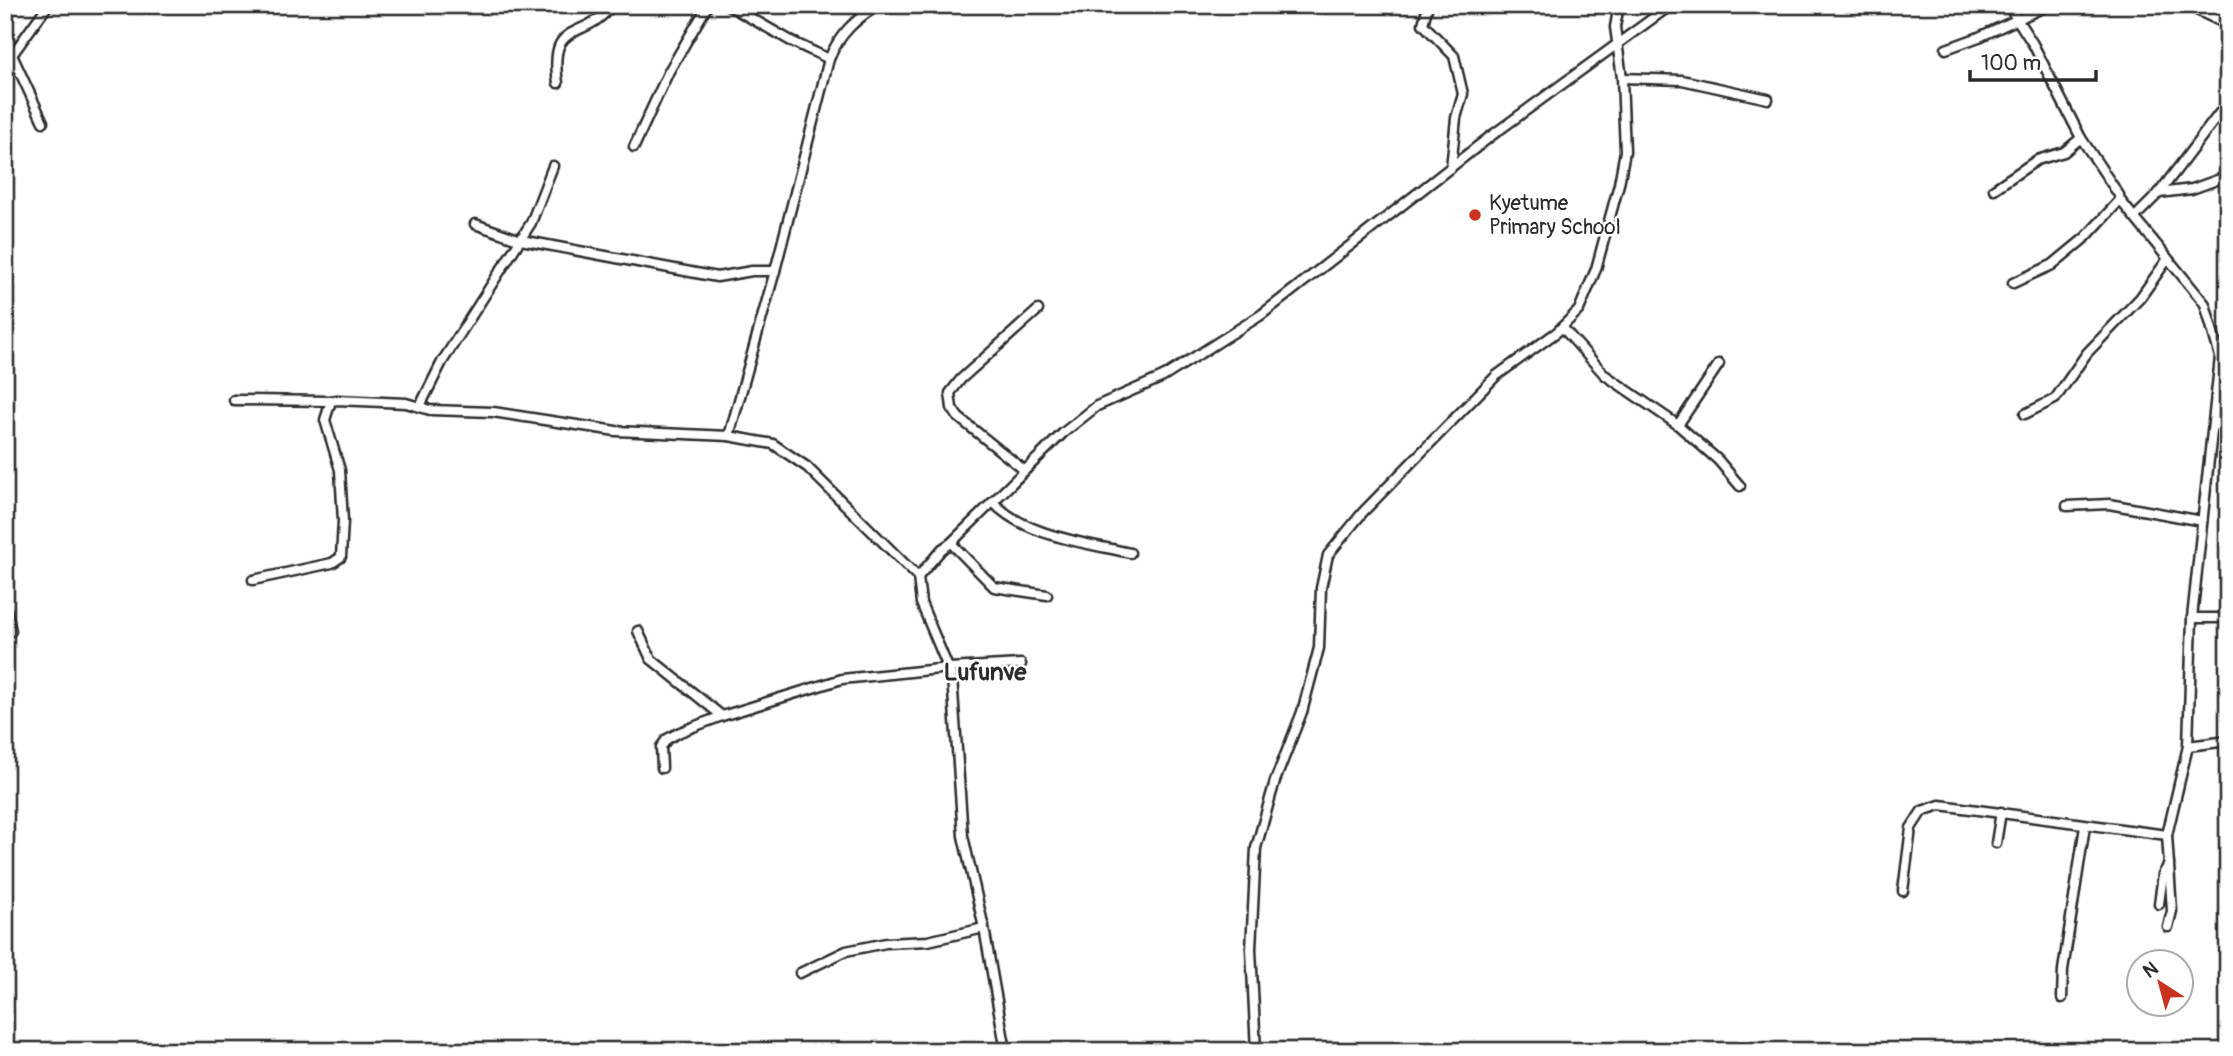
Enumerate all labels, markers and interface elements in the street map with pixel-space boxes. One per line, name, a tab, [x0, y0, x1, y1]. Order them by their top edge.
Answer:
scale bar	[1970, 38, 2096, 82]
text: 100 m	[1981, 50, 2041, 77]
place label: Kyetume Primary School	[1489, 190, 1621, 241]
marker: Kyetume Primary School	[1467, 207, 1483, 223]
district label: Lufunve	[944, 658, 1028, 687]
north arrow	[2124, 948, 2194, 1018]
text: N	[2138, 956, 2163, 984]

